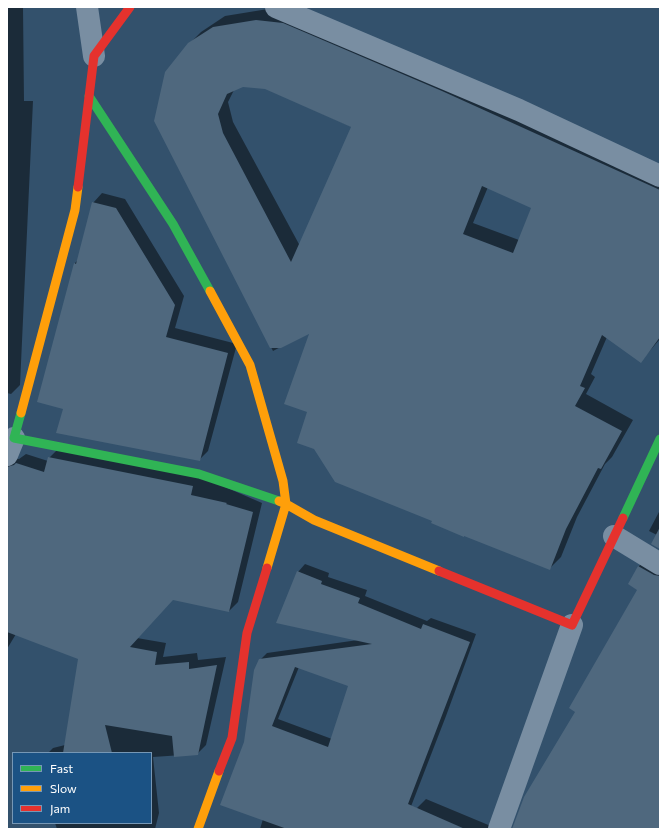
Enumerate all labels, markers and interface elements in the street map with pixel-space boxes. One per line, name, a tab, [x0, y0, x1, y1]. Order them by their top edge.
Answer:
legend	[12, 752, 152, 824]
text: Fast	[50, 761, 73, 775]
text: Slow	[50, 781, 77, 795]
text: Jam	[50, 801, 70, 815]

